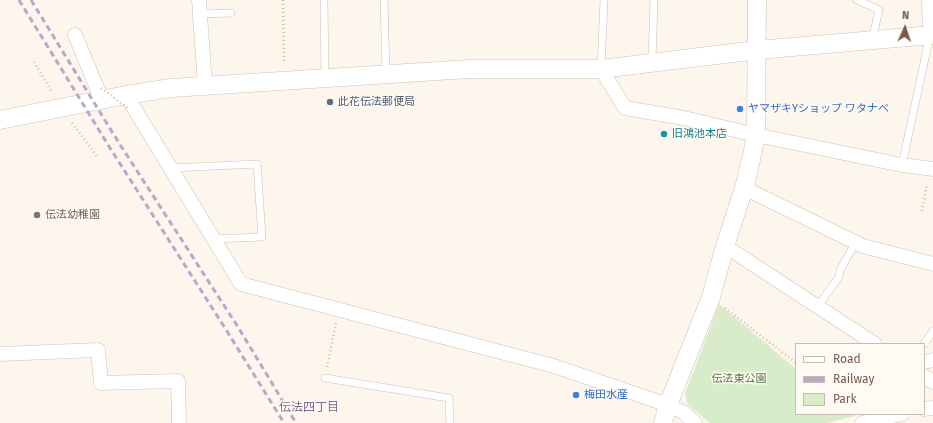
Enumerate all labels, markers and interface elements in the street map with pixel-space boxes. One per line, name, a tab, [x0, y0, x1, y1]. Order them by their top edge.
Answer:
north arrow	[885, 8, 925, 48]
text: N	[902, 9, 910, 22]
place label: 此花伝法郵便局	[338, 95, 415, 109]
marker: 此花伝法郵便局	[325, 97, 335, 107]
place label: ヤマザキYショップ ワタナベ	[748, 102, 889, 116]
marker: ヤマザキYショップ ワタナベ	[735, 104, 745, 114]
place label: 旧鴻池本店	[672, 127, 727, 141]
marker: 旧鴻池本店	[659, 129, 669, 139]
place label: 伝法幼稚園	[45, 208, 100, 222]
marker: 伝法幼稚園	[32, 210, 42, 220]
legend	[795, 343, 925, 415]
text: Road	[833, 352, 861, 366]
park label: 伝法東公園	[712, 372, 766, 386]
text: Railway	[833, 372, 874, 386]
place label: 梅田水産	[584, 388, 628, 402]
marker: 梅田水産	[571, 390, 581, 400]
text: Park	[833, 392, 857, 406]
district label: 伝法四丁目	[279, 401, 339, 415]

